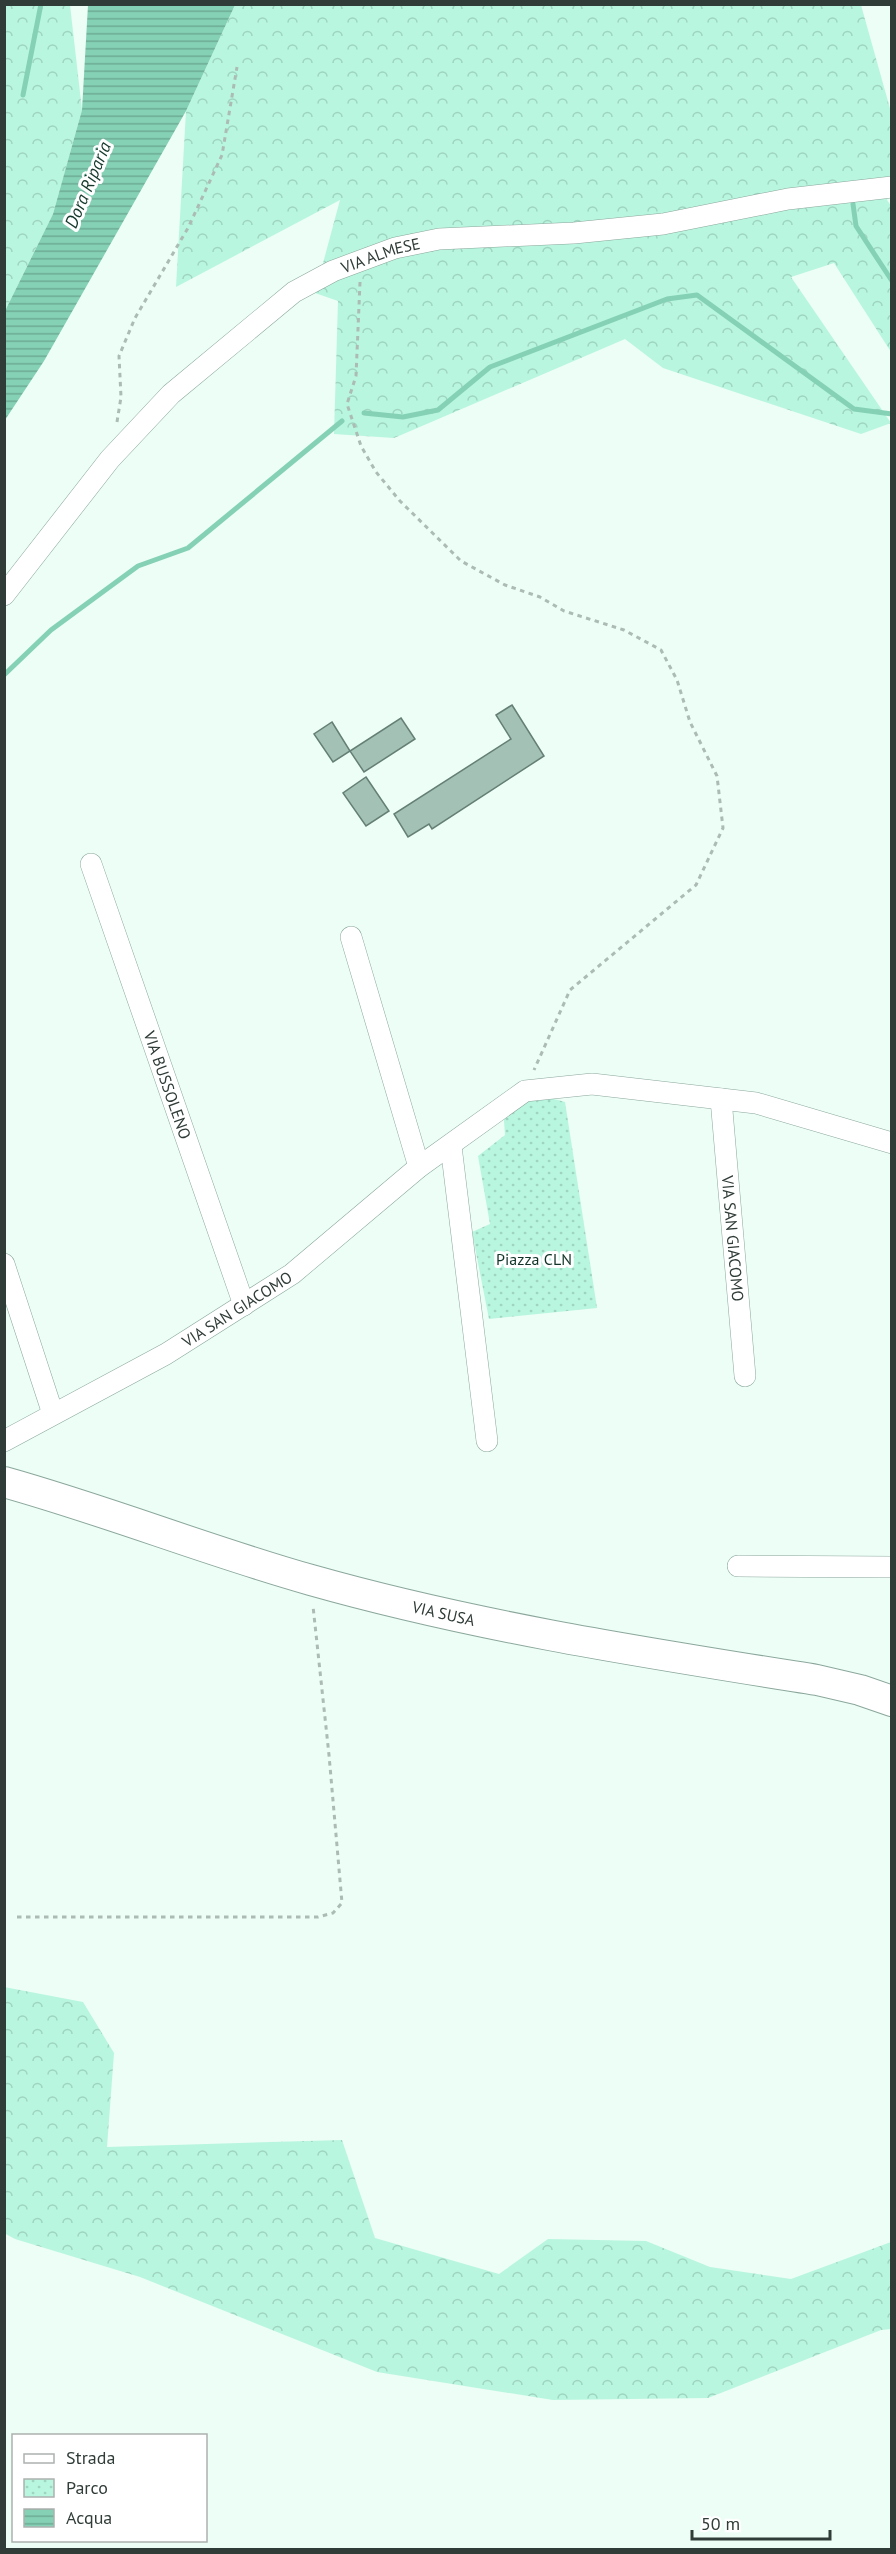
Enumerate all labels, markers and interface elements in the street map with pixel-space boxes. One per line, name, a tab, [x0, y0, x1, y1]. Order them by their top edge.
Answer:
water label: Dora Riparia	[59, 138, 116, 231]
street label: VIA ALMESE	[337, 233, 422, 278]
street label: VIA BUSSOLENO	[139, 1027, 196, 1142]
street label: VIA SAN GIACOMO	[718, 1174, 749, 1302]
park label: Piazza CLN	[496, 1249, 572, 1269]
street label: VIA SAN GIACOMO	[177, 1267, 296, 1352]
street label: VIA SUSA	[409, 1596, 477, 1630]
legend	[12, 2434, 207, 2542]
text: Strada	[66, 2446, 115, 2469]
text: Parco	[66, 2476, 108, 2499]
scale bar	[692, 2503, 830, 2541]
text: Acqua	[66, 2506, 112, 2529]
text: 50 m	[701, 2512, 740, 2535]

